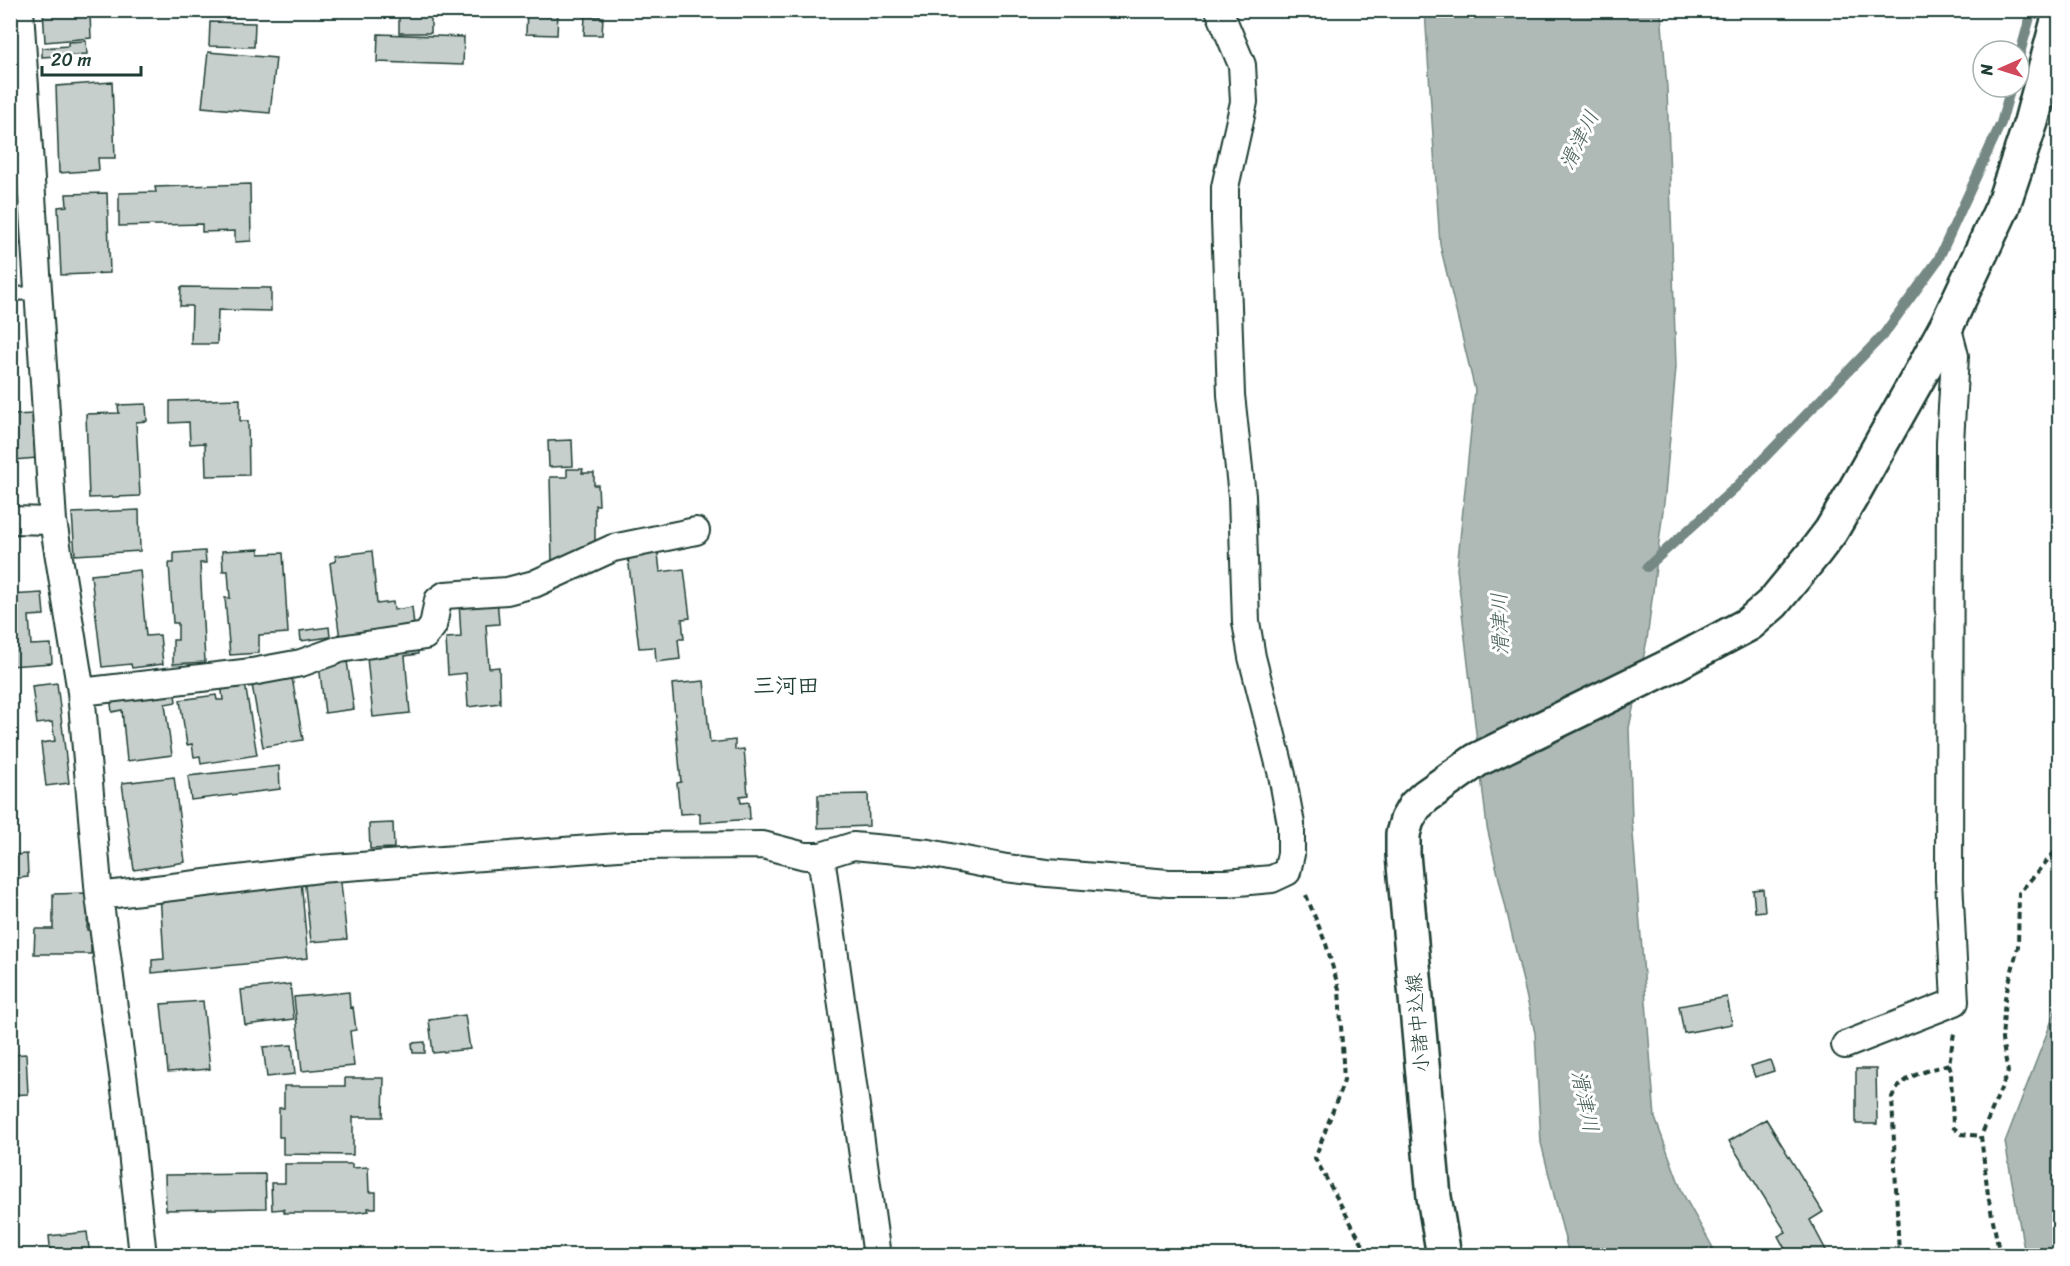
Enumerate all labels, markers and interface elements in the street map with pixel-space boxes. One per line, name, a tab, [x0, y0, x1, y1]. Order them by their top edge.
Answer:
scale bar	[42, 39, 141, 77]
north arrow	[1971, 39, 2031, 99]
text: 20 m	[51, 44, 91, 76]
text: N	[1972, 63, 2001, 77]
water label: 滑津川	[1548, 103, 1610, 177]
water label: 滑津川	[1480, 592, 1520, 656]
district label: 三河田	[753, 666, 819, 705]
street label: 小諸中込線	[1396, 972, 1440, 1074]
water label: 滑津川	[1560, 1066, 1610, 1136]

